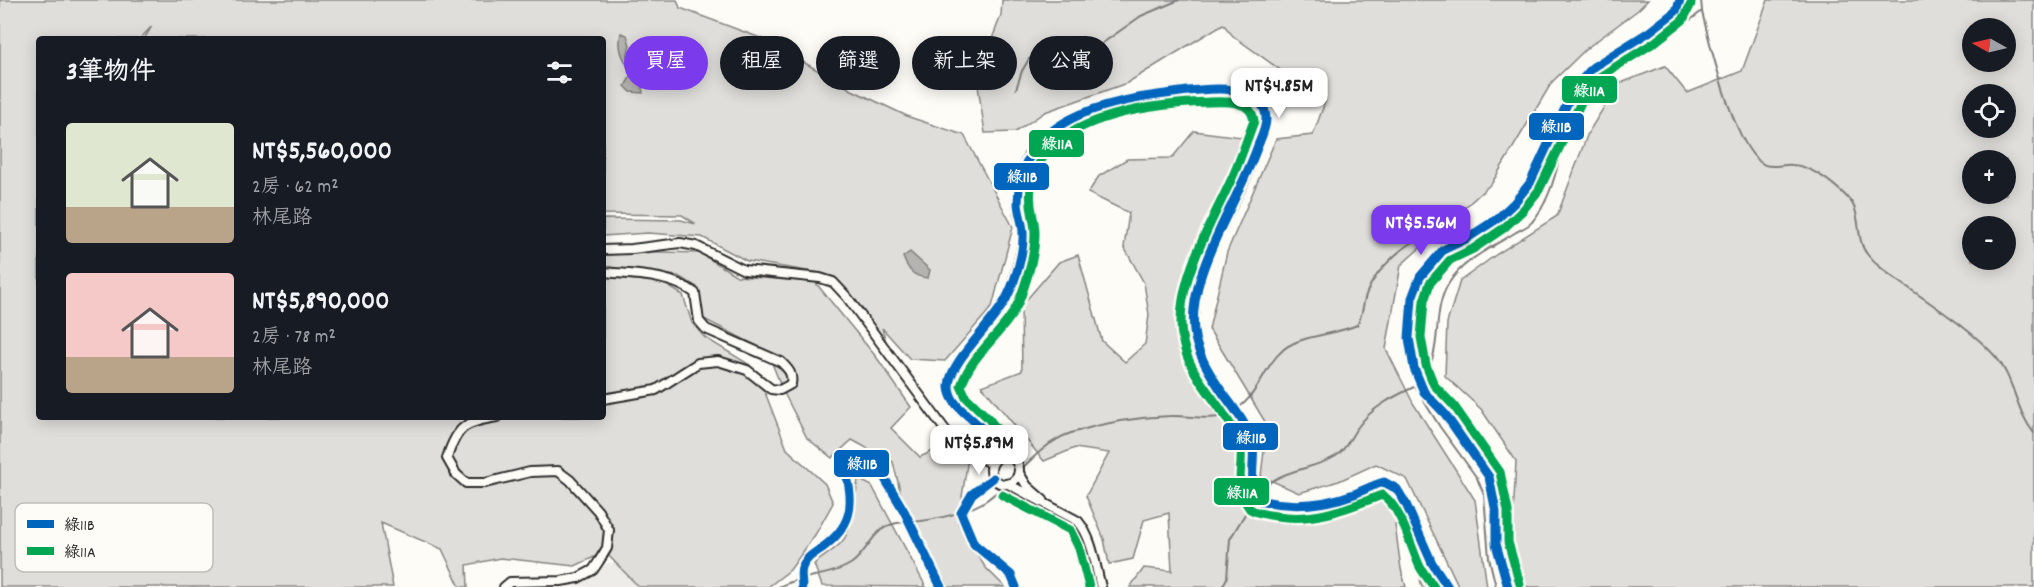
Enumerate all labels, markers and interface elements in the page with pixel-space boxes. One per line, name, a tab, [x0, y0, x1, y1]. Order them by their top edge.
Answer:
north arrow	[1962, 18, 2016, 72]
map controls	[1962, 18, 2016, 270]
chip: 買屋	[624, 36, 708, 90]
chip: 租屋	[720, 36, 804, 90]
chip: 篩選	[816, 36, 900, 90]
chip: 新上架	[912, 36, 1017, 90]
chip: 公寓	[1029, 36, 1113, 90]
text: 3筆物件	[66, 55, 156, 92]
icon: filters	[543, 56, 576, 89]
pin: NT$4.85M	[1217, 68, 1341, 119]
text: NT$4.85M	[1245, 73, 1313, 101]
line badge: 綠11A	[1561, 75, 1618, 104]
text: 綠11A	[1573, 81, 1605, 104]
button: locate	[1962, 84, 2016, 138]
line badge: 綠11B	[1528, 112, 1585, 141]
text: 綠11B	[1541, 117, 1572, 140]
line badge: 綠11A	[1028, 129, 1085, 158]
text: NT$5,560,000	[252, 134, 392, 171]
text: 綠11A	[1041, 134, 1073, 157]
icon: home	[114, 147, 186, 219]
button: +	[1962, 150, 2016, 204]
line badge: 綠11B	[993, 162, 1050, 191]
text: 綠11B	[1007, 167, 1038, 190]
text: 2房 · 62 m²	[252, 174, 339, 202]
text: 林尾路	[252, 205, 312, 233]
pin: NT$5.56M	[1359, 205, 1483, 256]
text: NT$5.56M	[1385, 210, 1457, 238]
button: −	[1962, 216, 2016, 270]
text: NT$5,890,000	[252, 284, 389, 321]
icon: home	[114, 297, 186, 369]
text: 2房 · 78 m²	[252, 324, 336, 352]
text: 林尾路	[252, 355, 312, 383]
line badge: 綠11B	[1222, 422, 1279, 451]
pin: NT$5.89M	[917, 425, 1041, 476]
text: 綠11B	[1236, 428, 1267, 451]
text: NT$5.89M	[944, 430, 1014, 458]
line badge: 綠11B	[833, 449, 890, 478]
text: 綠11B	[847, 454, 878, 477]
line badge: 綠11A	[1213, 477, 1270, 506]
text: 綠11A	[1226, 483, 1258, 506]
legend	[15, 503, 213, 572]
text: 綠11B	[64, 515, 95, 538]
text: 綠11A	[64, 542, 96, 565]

